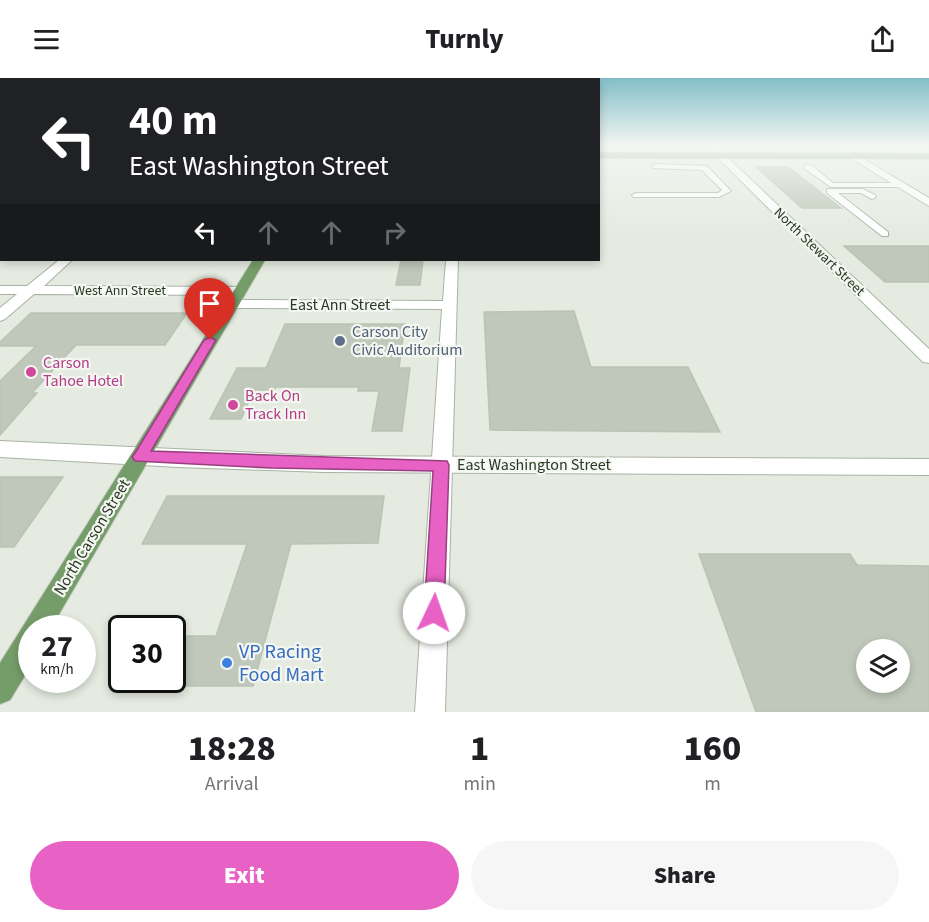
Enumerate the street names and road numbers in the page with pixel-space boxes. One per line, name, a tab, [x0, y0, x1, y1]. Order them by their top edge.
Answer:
street label: North Stewart Street	[769, 203, 869, 301]
street label: West Ann Street	[74, 281, 166, 301]
street label: East Ann Street	[290, 294, 391, 316]
street label: East Washington Street	[457, 454, 612, 476]
street label: North Carson Street	[49, 474, 136, 599]

